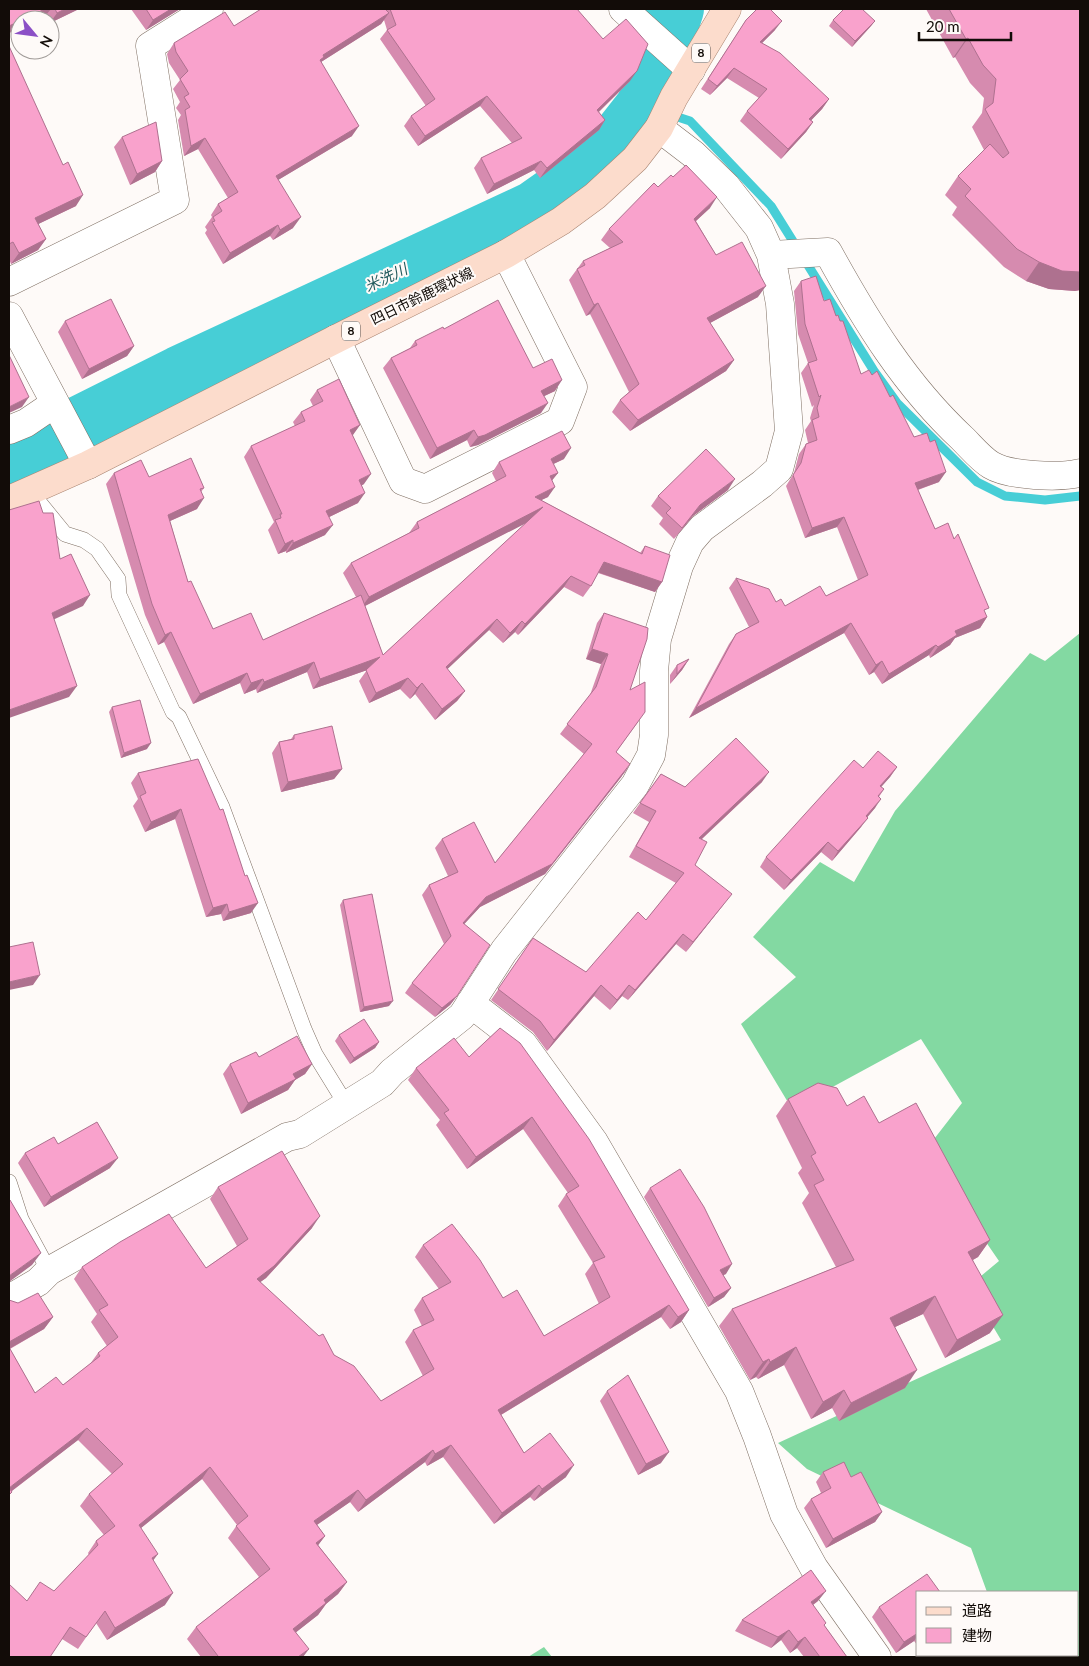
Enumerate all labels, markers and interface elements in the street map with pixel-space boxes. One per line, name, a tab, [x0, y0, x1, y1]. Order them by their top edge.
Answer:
north arrow	[10, 10, 60, 60]
scale bar	[919, 10, 1012, 42]
text: 20 m	[926, 17, 960, 35]
text: N	[37, 33, 57, 50]
road number: 8	[692, 44, 710, 62]
water label: 米洗川	[361, 259, 412, 295]
street label: 四日市鈴鹿環状線	[368, 263, 476, 328]
road number: 8	[342, 322, 360, 341]
legend	[916, 1591, 1079, 1656]
text: 道路	[962, 1601, 992, 1619]
text: 建物	[962, 1626, 992, 1644]

